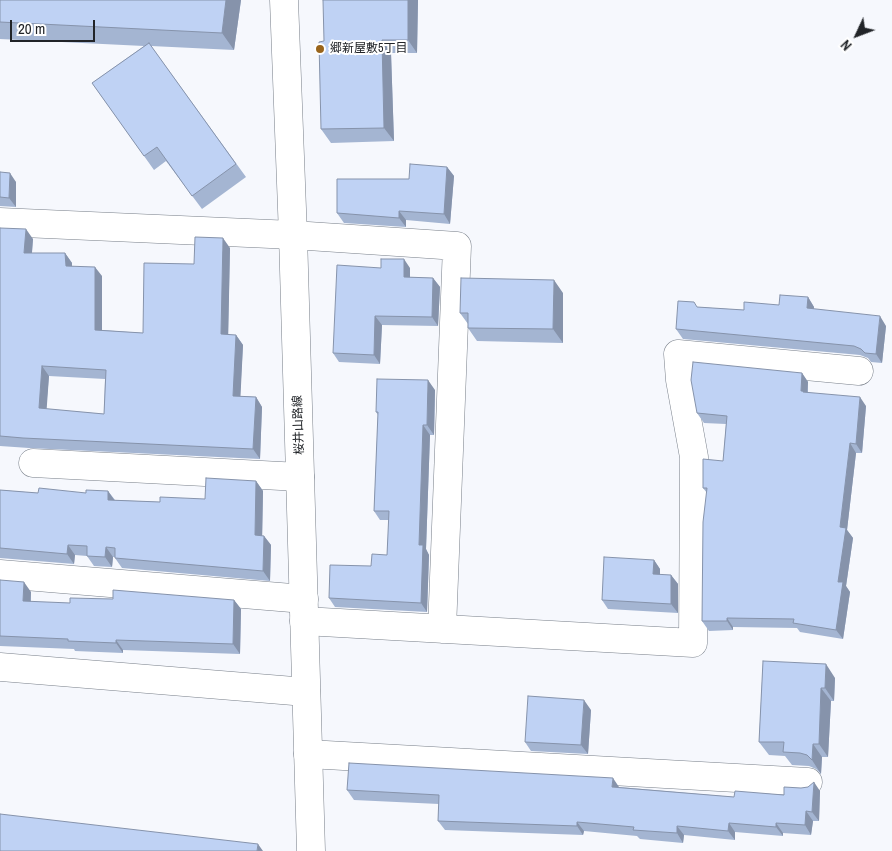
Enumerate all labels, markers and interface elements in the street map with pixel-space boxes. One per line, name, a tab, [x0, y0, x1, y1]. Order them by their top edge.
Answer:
scale bar	[12, 10, 98, 42]
north arrow	[832, 10, 882, 60]
text: 20 m	[18, 18, 45, 39]
text: N	[837, 36, 855, 54]
place label: 郷新屋敷5丁目	[330, 42, 407, 56]
marker: 郷新屋敷5丁目	[314, 43, 326, 55]
street label: 桜井山路線	[291, 395, 307, 455]

